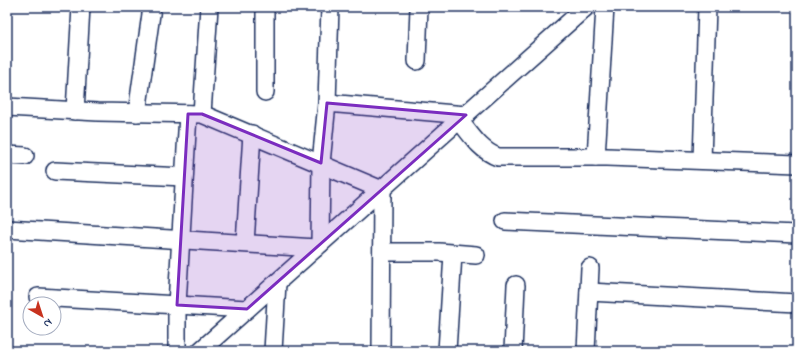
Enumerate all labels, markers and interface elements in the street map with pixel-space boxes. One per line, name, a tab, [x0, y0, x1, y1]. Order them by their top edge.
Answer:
north arrow	[22, 296, 62, 336]
text: N	[40, 314, 56, 332]

